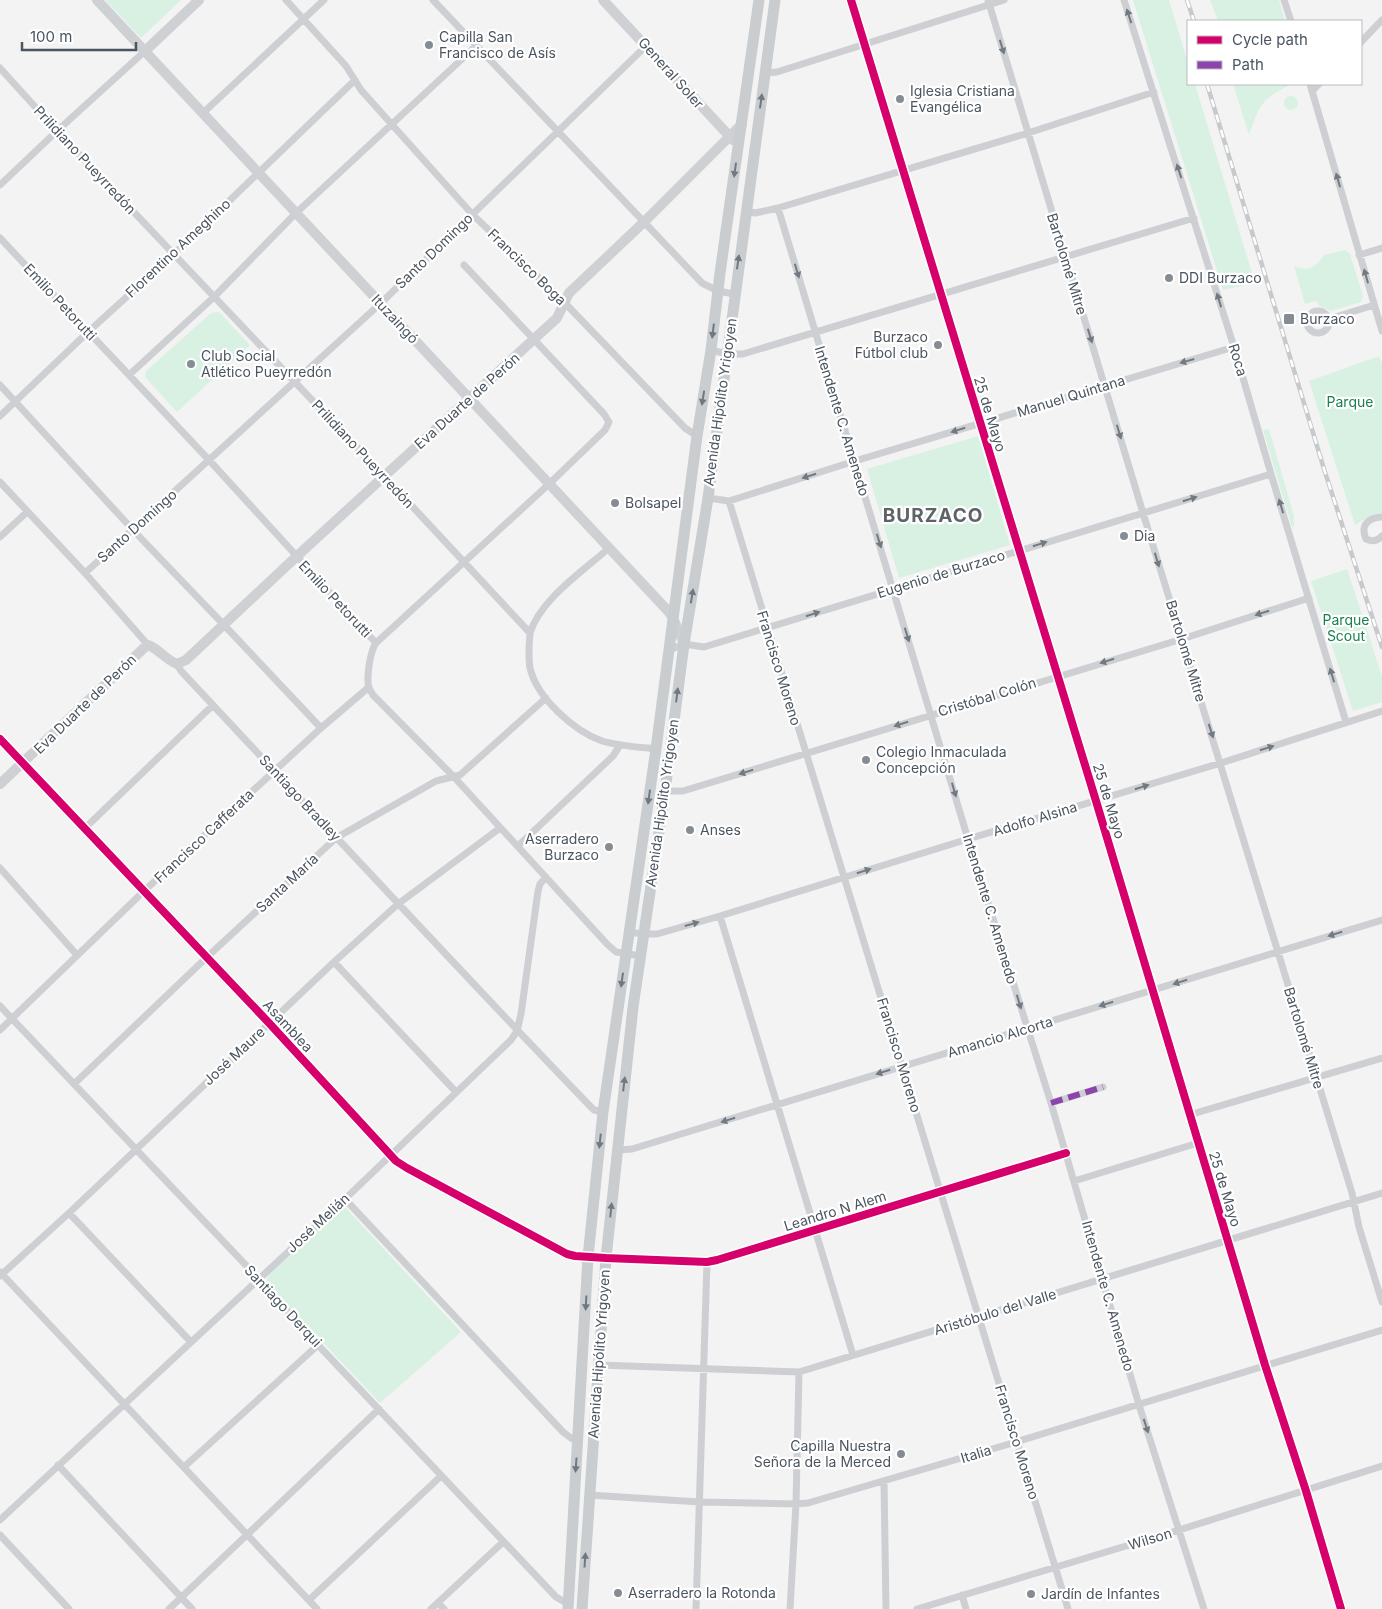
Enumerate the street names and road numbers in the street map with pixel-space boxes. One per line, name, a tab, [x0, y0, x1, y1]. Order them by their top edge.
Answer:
street label: General Soler	[635, 34, 708, 112]
street label: Prilidiano Pueyrredón	[31, 102, 140, 217]
street label: Florentino Ameghino	[122, 195, 234, 301]
street label: Santo Domingo	[391, 209, 476, 292]
street label: Bartolomé Mitre	[1044, 211, 1091, 317]
street label: Francisco Boga	[485, 225, 570, 308]
street label: Emilio Petorutti	[20, 260, 100, 344]
street label: Ituzaingó	[368, 291, 422, 347]
street label: Avenida Hipólito Yrigoyen	[699, 317, 740, 487]
street label: Roca	[1225, 341, 1251, 378]
street label: Intendente C. Amenedo	[812, 344, 873, 498]
street label: Eva Duarte de Perón	[411, 349, 523, 452]
street label: Manuel Quintana	[1015, 371, 1127, 420]
street label: 25 de Mayo	[971, 374, 1010, 454]
street label: Prilidiano Pueyrredón	[309, 396, 418, 511]
street label: Santo Domingo	[93, 485, 180, 566]
street label: Eugenio de Burzaco	[875, 546, 1007, 601]
street label: Emilio Petorutti	[295, 557, 375, 641]
street label: Bartolomé Mitre	[1163, 598, 1210, 704]
street label: Francisco Moreno	[754, 608, 805, 727]
street label: Eva Duarte de Perón	[30, 650, 139, 757]
street label: Cristóbal Colón	[936, 673, 1038, 720]
street label: Avenida Hipólito Yrigoyen	[641, 718, 682, 888]
street label: Santiago Bradley	[256, 751, 345, 844]
street label: 25 de Mayo	[1090, 761, 1129, 841]
street label: Francisco Cafferata	[150, 785, 257, 886]
street label: Adolfo Alsina	[991, 798, 1079, 839]
street label: Intendente C. Amenedo	[960, 832, 1021, 986]
street label: Santa María	[252, 850, 321, 916]
street label: Bartolomé Mitre	[1281, 985, 1328, 1091]
street label: Francisco Moreno	[874, 995, 925, 1114]
street label: Asamblea	[260, 996, 317, 1055]
street label: Amancio Alcorta	[945, 1012, 1055, 1061]
street label: José Maure	[199, 1023, 268, 1088]
street label: 25 de Mayo	[1206, 1149, 1245, 1229]
street label: Leandro N Alem	[782, 1187, 888, 1234]
street label: José Melián	[283, 1189, 353, 1256]
street label: Intendente C. Amenedo	[1079, 1218, 1138, 1373]
street label: Santiago Derqui	[241, 1261, 326, 1350]
street label: Avenida Hipólito Yrigoyen	[584, 1269, 613, 1439]
street label: Aristóbulo del Valle	[932, 1285, 1058, 1338]
street label: Francisco Moreno	[992, 1382, 1043, 1501]
street label: Italia	[958, 1441, 993, 1466]
street label: Wilson	[1126, 1524, 1174, 1553]

